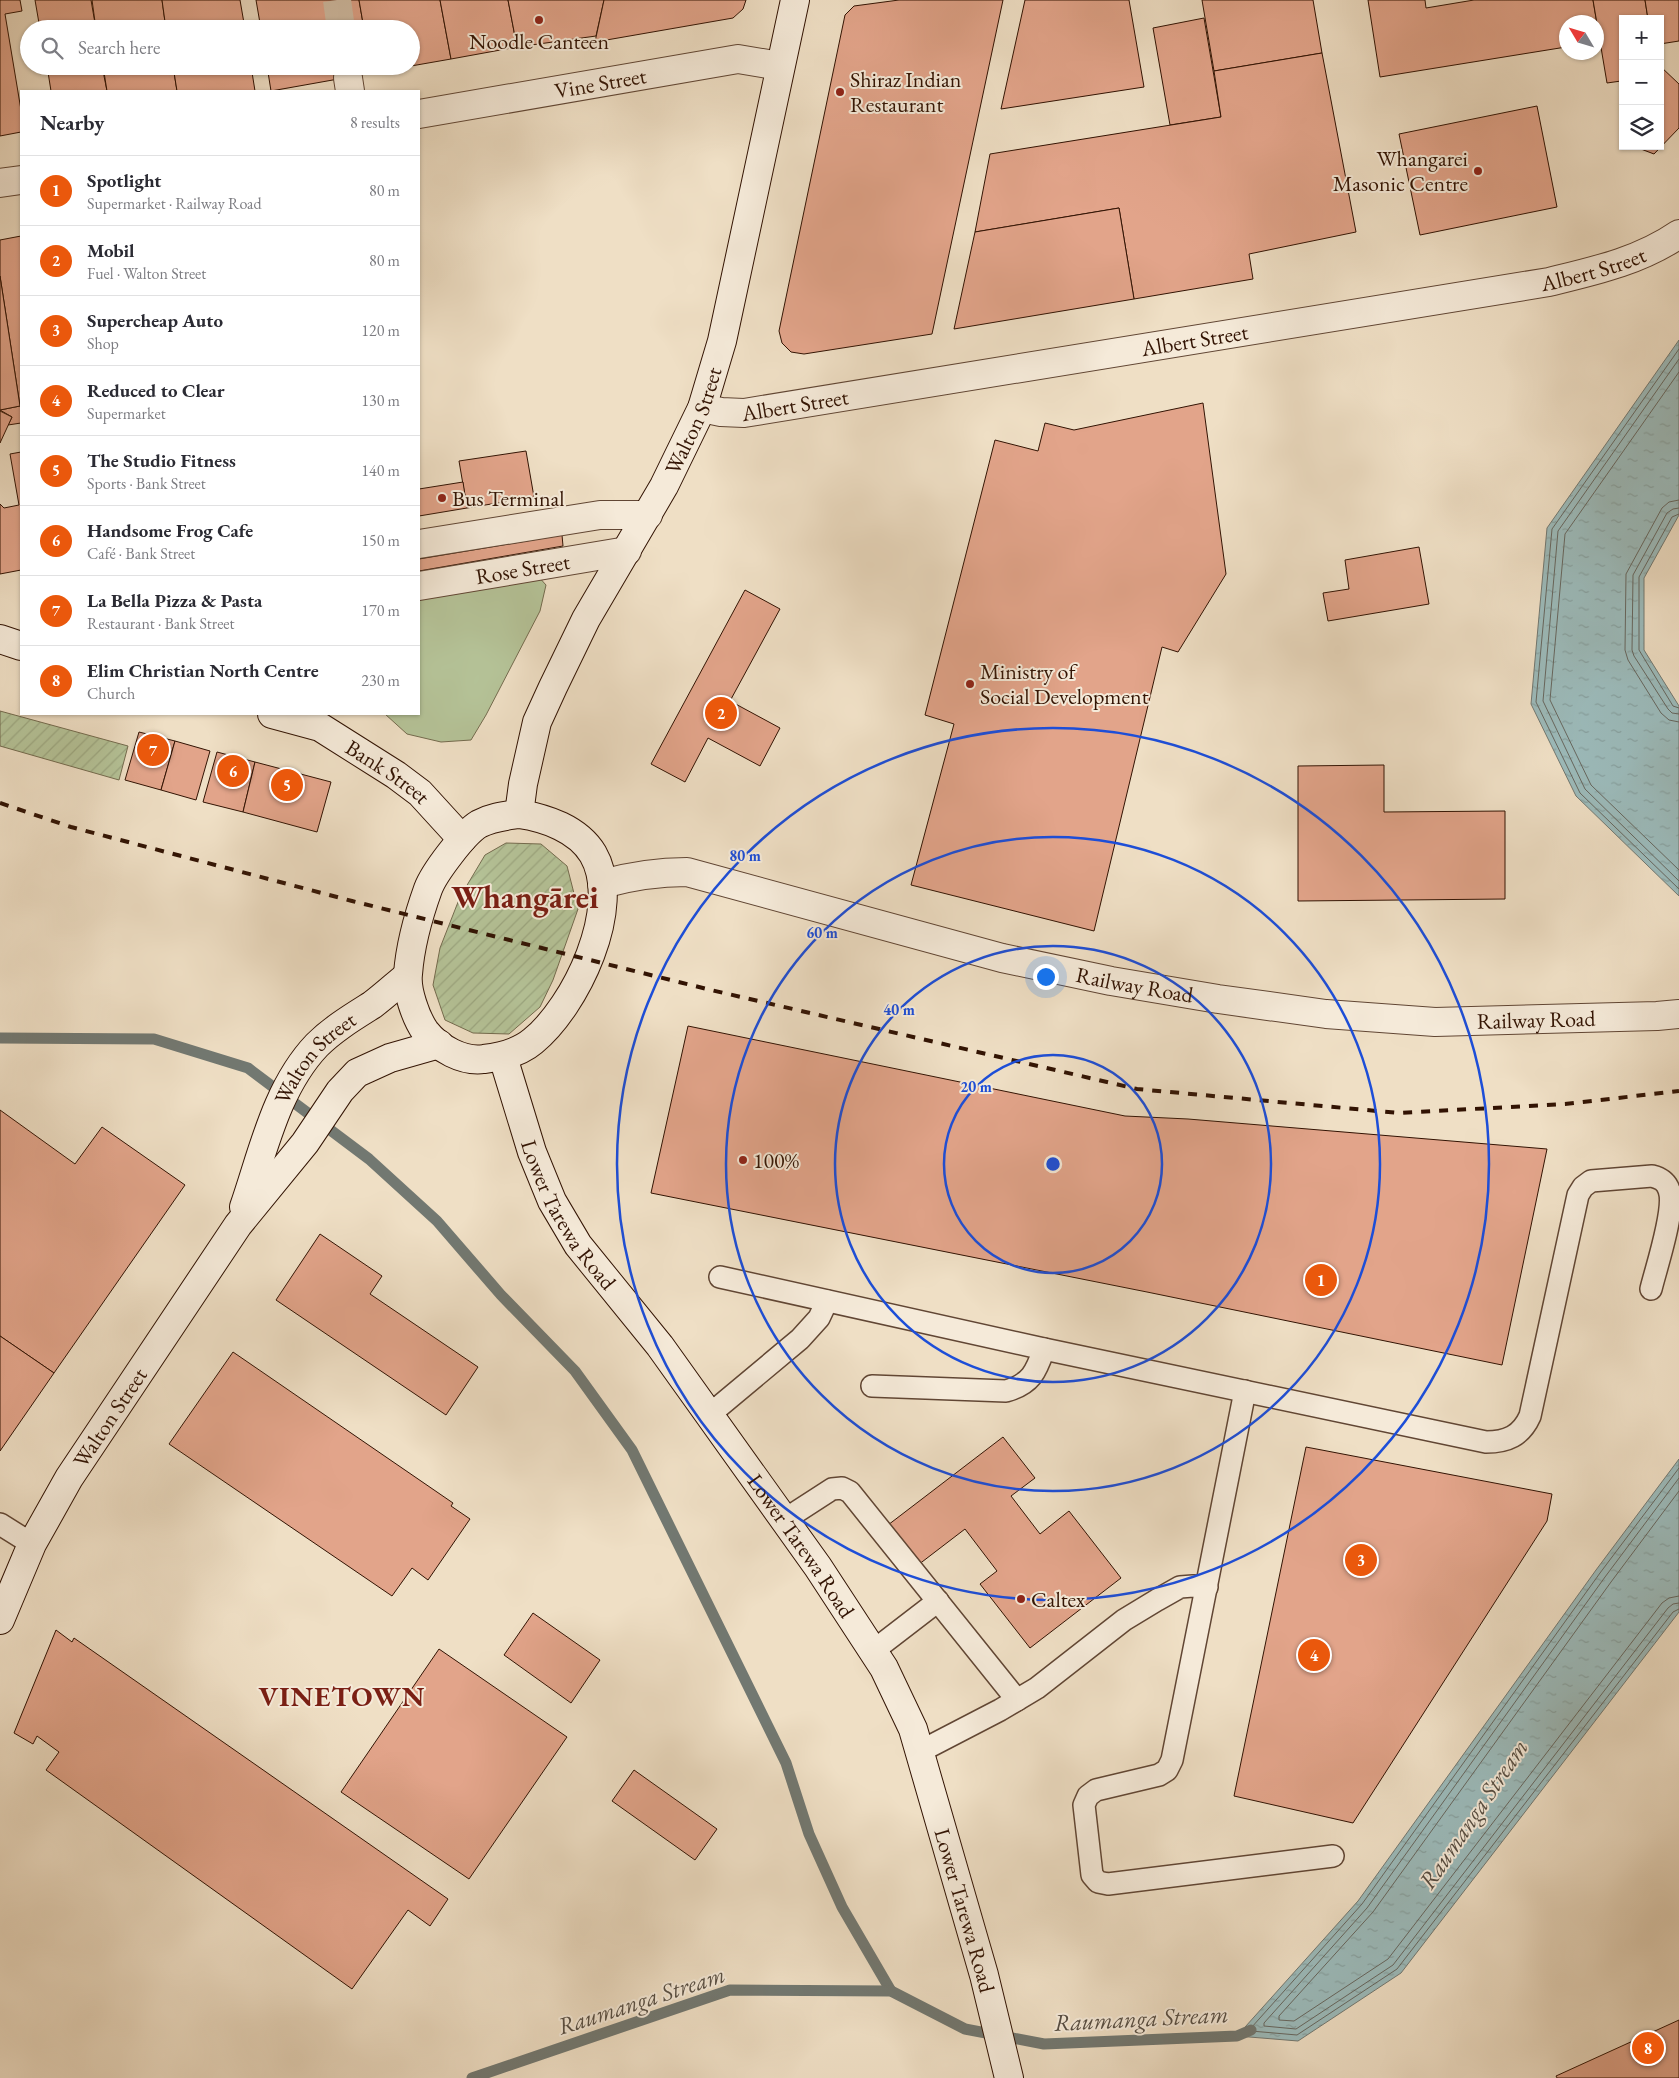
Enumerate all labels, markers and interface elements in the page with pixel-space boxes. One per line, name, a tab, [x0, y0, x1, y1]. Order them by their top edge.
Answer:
marker: Noodle Canteen	[533, 14, 545, 26]
north arrow	[1559, 15, 1604, 60]
map controls	[1619, 15, 1664, 150]
button: +	[1619, 15, 1664, 60]
search box	[20, 20, 420, 75]
place label: Noodle Canteen	[469, 27, 609, 56]
icon: search	[38, 34, 66, 62]
text: Search here	[78, 35, 160, 60]
button: −	[1619, 60, 1664, 105]
street label: Vine Street	[552, 61, 649, 105]
place label: Shiraz Indian Restaurant	[850, 65, 962, 119]
marker: Shiraz Indian Restaurant	[834, 86, 846, 98]
button: layers	[1619, 105, 1664, 150]
text: Nearby	[40, 109, 104, 136]
text: 8 results	[350, 112, 400, 133]
place label: Whangarei Masonic Centre	[1333, 144, 1468, 198]
marker: Whangarei Masonic Centre	[1472, 165, 1484, 177]
text: Spotlight	[87, 168, 161, 193]
text: 1	[52, 180, 60, 201]
text: 80 m	[369, 180, 400, 201]
text: Supermarket · Railway Road	[87, 193, 262, 214]
text: Mobil	[87, 238, 134, 263]
street label: Albert Street	[1538, 240, 1650, 298]
text: 2	[52, 250, 60, 271]
text: 80 m	[369, 250, 400, 271]
text: Fuel · Walton Street	[87, 263, 206, 284]
text: Supercheap Auto	[87, 308, 223, 333]
street label: Albert Street	[1138, 317, 1250, 363]
text: 3	[52, 320, 60, 341]
text: 120 m	[361, 320, 400, 341]
text: Shop	[87, 333, 119, 354]
street label: Walton Street	[657, 363, 728, 479]
text: Reduced to Clear	[87, 378, 225, 403]
street label: Albert Street	[739, 382, 850, 428]
text: 4	[52, 390, 60, 411]
text: 130 m	[361, 390, 400, 411]
text: Supermarket	[87, 403, 166, 424]
text: The Studio Fitness	[87, 448, 236, 473]
text: 5	[52, 460, 60, 481]
text: 140 m	[361, 460, 400, 481]
text: Sports · Bank Street	[87, 473, 206, 494]
place label: Bus Terminal	[452, 484, 565, 513]
marker: Bus Terminal	[436, 492, 448, 504]
text: Handsome Frog Cafe	[87, 518, 253, 543]
text: 6	[52, 530, 60, 551]
text: 150 m	[361, 530, 400, 551]
text: Café · Bank Street	[87, 543, 195, 564]
street label: Rose Street	[473, 546, 572, 591]
text: La Bella Pizza & Pasta	[87, 588, 262, 613]
text: 7	[52, 600, 60, 621]
text: 170 m	[361, 600, 400, 621]
text: Restaurant · Bank Street	[87, 613, 235, 634]
place label: Ministry of Social Development	[980, 657, 1149, 711]
text: Elim Christian North Centre	[87, 658, 319, 683]
text: 8	[52, 670, 60, 691]
text: 230 m	[361, 670, 400, 691]
marker: Ministry of Social Development	[964, 678, 976, 690]
text: Church	[87, 683, 135, 704]
pin: 2	[705, 694, 737, 732]
pin: 7	[137, 731, 169, 769]
street label: Bank Street	[340, 732, 437, 810]
pin: 6	[217, 752, 249, 790]
pin: 5	[271, 766, 303, 804]
text: 80 m	[729, 846, 761, 865]
district label: Whangārei	[451, 876, 599, 918]
text: 60 m	[806, 923, 838, 942]
street label: Railway Road	[1073, 960, 1196, 1009]
your location	[1033, 964, 1059, 990]
text: 40 m	[883, 1000, 915, 1019]
street label: Railway Road	[1476, 1003, 1597, 1035]
street label: Walton Street	[267, 1005, 361, 1108]
text: 20 m	[960, 1077, 992, 1096]
street label: Lower Tarewa Road	[515, 1136, 623, 1296]
place label: 100%	[753, 1146, 799, 1175]
marker: 100%	[737, 1154, 749, 1166]
centre of rings	[1044, 1155, 1062, 1173]
pin: 1	[1305, 1261, 1337, 1299]
street label: Walton Street	[66, 1362, 153, 1473]
street label: Lower Tarewa Road	[741, 1468, 862, 1624]
pin: 3	[1345, 1541, 1377, 1579]
place label: Caltex	[1031, 1585, 1086, 1614]
marker: Caltex	[1015, 1593, 1027, 1605]
pin: 4	[1298, 1636, 1330, 1674]
district label: VINETOWN	[259, 1678, 425, 1714]
water label: Raumanga Stream	[1411, 1733, 1535, 1895]
street label: Lower Tarewa Road	[928, 1825, 1002, 1996]
water label: Raumanga Stream	[553, 1958, 729, 2042]
water label: Raumanga Stream	[1053, 1998, 1229, 2038]
pin: 8	[1632, 2029, 1664, 2067]

